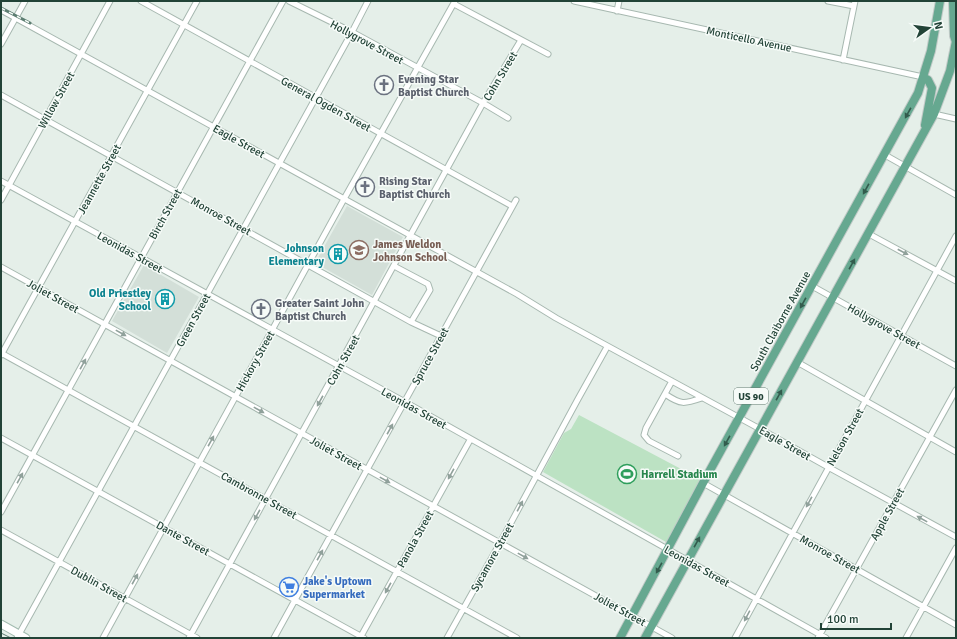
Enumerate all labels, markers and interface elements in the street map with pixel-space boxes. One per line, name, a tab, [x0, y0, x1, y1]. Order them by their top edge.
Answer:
north arrow	[909, 8, 949, 48]
street label: Hollygrove Street	[328, 18, 406, 67]
text: N	[931, 20, 945, 31]
street label: Monticello Avenue	[705, 24, 793, 55]
street label: Cohn Street	[481, 49, 520, 103]
street label: Willow Street	[35, 69, 78, 131]
place label: Evening Star Baptist Church	[398, 73, 469, 99]
street label: General Ogden Street	[279, 74, 373, 135]
church icon: Evening Star Baptist Church	[373, 74, 395, 96]
one-way arrow	[904, 107, 911, 119]
street label: Eagle Street	[211, 122, 267, 161]
street label: Jeannette Street	[75, 142, 124, 216]
place label: Rising Star Baptist Church	[379, 175, 450, 201]
church icon: Rising Star Baptist Church	[354, 176, 376, 198]
one-way arrow	[862, 183, 869, 195]
street label: Birch Street	[146, 187, 185, 242]
street label: Monroe Street	[188, 195, 253, 238]
street label: Leonidas Street	[95, 229, 165, 276]
place label: James Weldon Johnson School	[373, 238, 448, 264]
school or university icon: James Weldon Johnson School	[348, 239, 370, 261]
place label: Johnson Elementary	[269, 242, 325, 268]
building icon: Johnson Elementary	[327, 243, 349, 265]
one-way arrow	[897, 249, 909, 256]
one-way arrow	[848, 258, 855, 270]
street label: South Claiborne Avenue	[747, 269, 813, 374]
street label: Joliet Street	[25, 277, 81, 316]
place label: Old Priestley School	[89, 287, 152, 313]
building icon: Old Priestley School	[154, 288, 176, 310]
street label: Green Street	[173, 291, 213, 349]
place label: Greater Saint John Baptist Church	[275, 297, 364, 323]
one-way arrow	[799, 297, 806, 308]
church icon: Greater Saint John Baptist Church	[250, 298, 272, 320]
street label: Hollygrove Street	[845, 301, 923, 352]
street label: Spruce Street	[409, 325, 452, 387]
street label: Hickory Street	[233, 329, 277, 394]
one-way arrow	[115, 330, 127, 337]
street label: Cohn Street	[324, 333, 363, 388]
one-way arrow	[79, 358, 86, 370]
street label: Leonidas Street	[379, 385, 449, 432]
road number: US 90	[734, 388, 768, 404]
one-way arrow	[776, 389, 783, 400]
one-way arrow	[317, 395, 323, 407]
one-way arrow	[253, 406, 265, 413]
street label: Nelson Street	[824, 406, 867, 468]
one-way arrow	[387, 423, 393, 435]
street label: Eagle Street	[757, 424, 813, 463]
street label: Joliet Street	[308, 434, 364, 473]
one-way arrow	[208, 435, 215, 447]
one-way arrow	[723, 435, 730, 447]
sports icon: Harrell Stadium	[616, 463, 638, 485]
one-way arrow	[448, 468, 455, 480]
place label: Harrell Stadium	[641, 468, 718, 481]
street label: Cambronne Street	[218, 469, 299, 522]
one-way arrow	[16, 472, 23, 483]
one-way arrow	[379, 476, 391, 483]
street label: Apple Street	[868, 486, 907, 543]
one-way arrow	[806, 496, 813, 508]
one-way arrow	[517, 500, 524, 512]
street label: Panola Street	[394, 508, 437, 570]
one-way arrow	[254, 509, 261, 521]
one-way arrow	[916, 515, 928, 522]
street label: Dante Street	[154, 518, 212, 558]
street label: Sycamore Street	[468, 520, 517, 594]
street label: Monroe Street	[797, 533, 862, 576]
one-way arrow	[694, 537, 701, 548]
street label: Leonidas Street	[662, 543, 732, 590]
one-way arrow	[317, 549, 324, 561]
one-way arrow	[517, 553, 529, 560]
one-way arrow	[655, 562, 662, 574]
street label: Dublin Street	[68, 564, 129, 605]
one-way arrow	[132, 573, 139, 585]
place label: Jake's Uptown Supermarket	[303, 575, 372, 601]
supermarket icon: Jake's Uptown Supermarket	[278, 576, 300, 598]
one-way arrow	[384, 582, 391, 594]
street label: Joliet Street	[592, 590, 648, 629]
scale bar	[821, 605, 891, 631]
one-way arrow	[744, 610, 750, 621]
text: 100 m	[827, 612, 859, 627]

